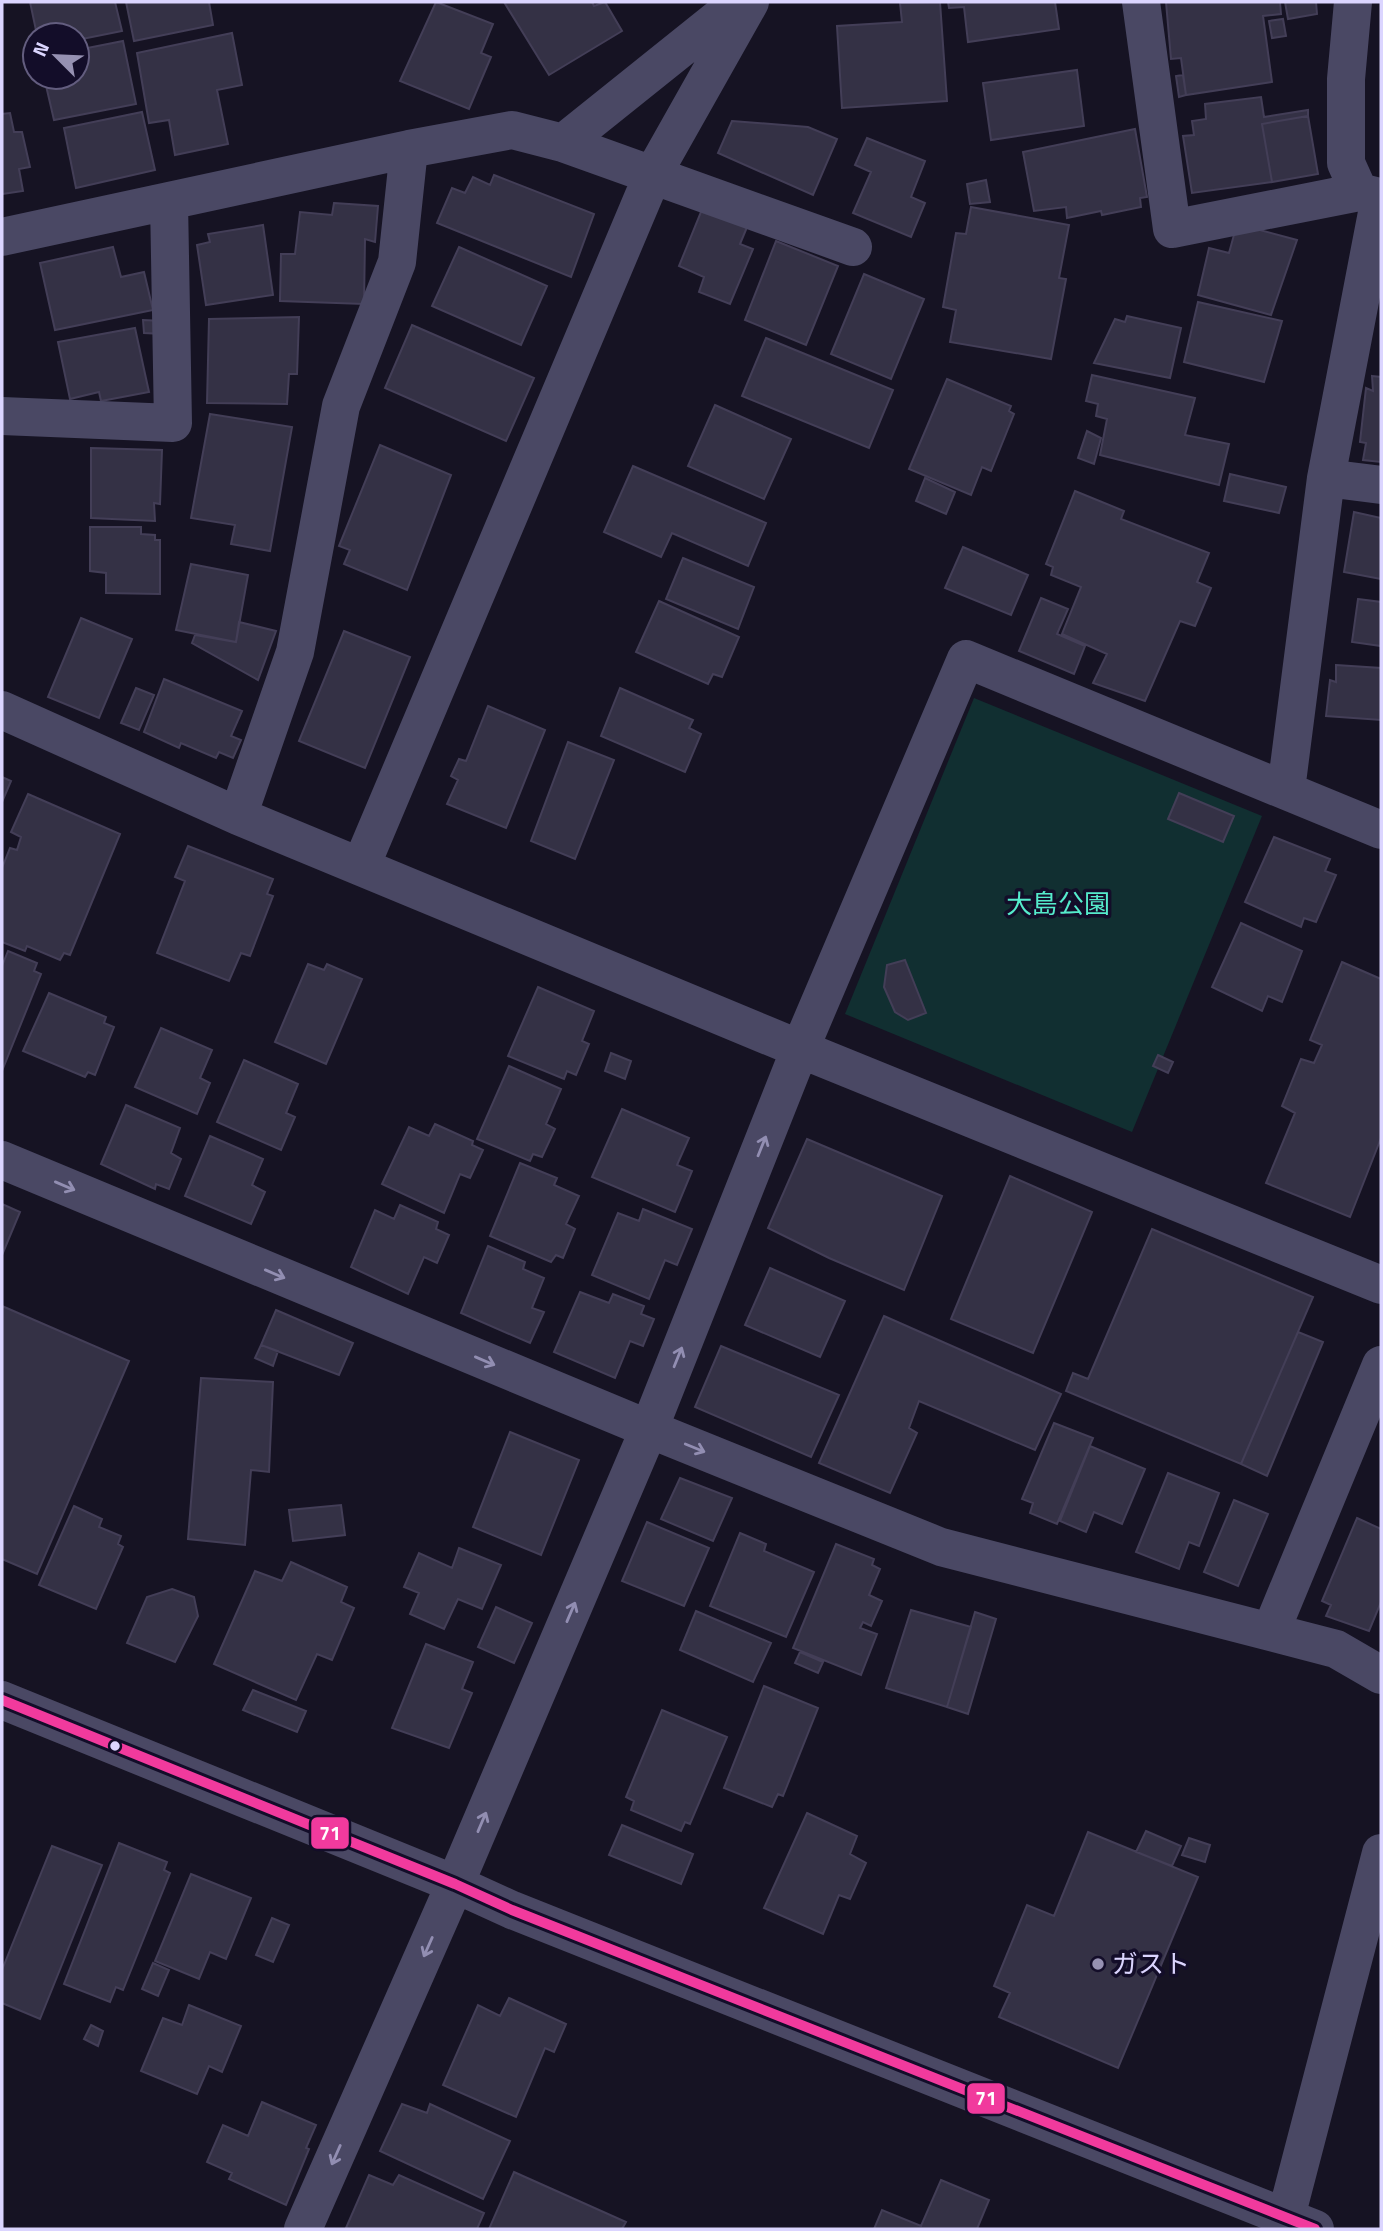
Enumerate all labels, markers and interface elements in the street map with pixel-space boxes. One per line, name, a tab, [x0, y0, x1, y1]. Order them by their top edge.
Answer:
north arrow	[21, 21, 91, 91]
text: N	[24, 37, 56, 61]
park label: 大島公園	[1006, 884, 1110, 923]
one-way arrow	[756, 1135, 769, 1157]
one-way arrow	[53, 1181, 75, 1194]
one-way arrow	[264, 1268, 285, 1281]
one-way arrow	[672, 1347, 685, 1369]
one-way arrow	[474, 1355, 495, 1368]
one-way arrow	[684, 1442, 706, 1455]
one-way arrow	[565, 1602, 578, 1624]
unlabelled marker	[108, 1739, 122, 1753]
one-way arrow	[476, 1811, 489, 1833]
line badge: 71	[310, 1816, 350, 1850]
text: 71	[319, 1818, 341, 1847]
one-way arrow	[421, 1936, 434, 1957]
place label: ガスト	[1112, 1944, 1190, 1983]
marker: ガスト	[1090, 1956, 1106, 1972]
line badge: 71	[966, 2082, 1006, 2115]
text: 71	[975, 2083, 997, 2112]
one-way arrow	[329, 2144, 342, 2165]

